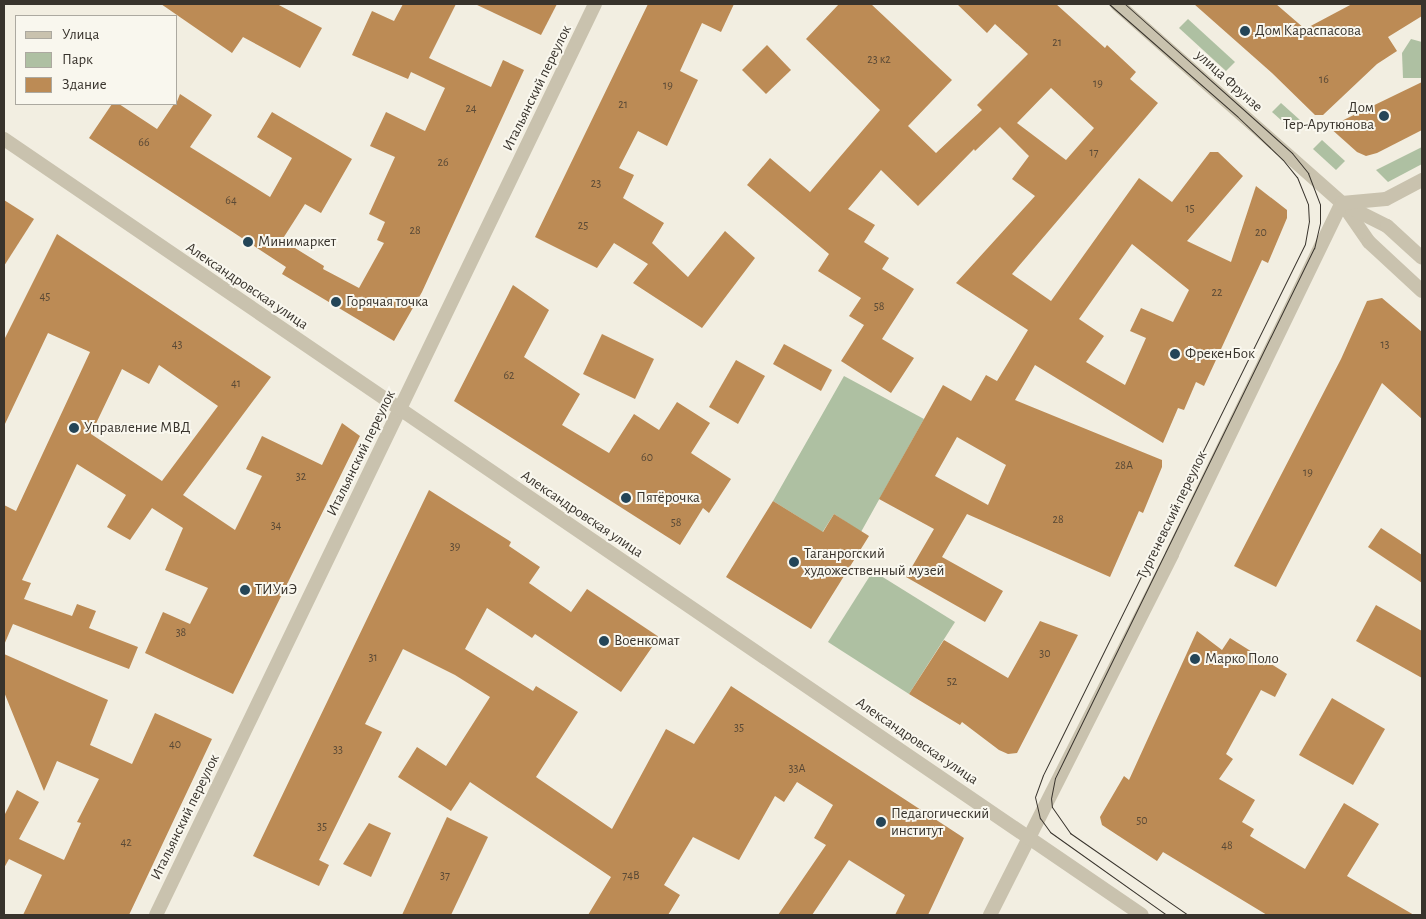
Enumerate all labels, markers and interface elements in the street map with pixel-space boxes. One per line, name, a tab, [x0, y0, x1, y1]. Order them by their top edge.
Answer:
legend	[15, 15, 178, 105]
street label: Итальянский переулок	[499, 22, 575, 154]
place label: Дом Караспасова	[1255, 22, 1361, 40]
marker: Дом Караспасова	[1239, 25, 1251, 37]
text: Улица	[62, 27, 99, 42]
house number: 21	[1052, 36, 1062, 50]
street label: улица Фрунзе	[1192, 46, 1266, 116]
text: Парк	[62, 52, 93, 67]
house number: 23 к2	[867, 53, 891, 67]
house number: 16	[1319, 73, 1329, 87]
text: Здание	[62, 77, 107, 92]
house number: 19	[1093, 77, 1103, 91]
house number: 19	[663, 79, 673, 93]
house number: 21	[618, 98, 628, 112]
place label: Дом Тер-Арутюнова	[1283, 98, 1374, 133]
house number: 24	[465, 102, 477, 116]
marker: Дом Тер-Арутюнова	[1378, 110, 1390, 122]
house number: 66	[138, 136, 150, 150]
house number: 17	[1089, 146, 1099, 160]
house number: 26	[437, 156, 449, 170]
house number: 23	[591, 177, 601, 191]
house number: 64	[225, 194, 237, 208]
house number: 15	[1185, 202, 1195, 216]
house number: 25	[578, 219, 588, 233]
house number: 28	[409, 224, 421, 238]
house number: 20	[1255, 226, 1267, 240]
place label: Минимаркет	[258, 233, 336, 251]
marker: Минимаркет	[242, 236, 254, 248]
street label: Александровская улица	[182, 238, 312, 334]
house number: 22	[1212, 286, 1222, 300]
house number: 45	[40, 290, 50, 304]
place label: Горячая точка	[346, 293, 428, 311]
marker: Горячая точка	[330, 296, 342, 308]
house number: 58	[874, 300, 884, 314]
house number: 43	[172, 338, 182, 352]
house number: 13	[1380, 338, 1390, 352]
place label: ФрекенБок	[1185, 345, 1255, 363]
marker: ФрекенБок	[1169, 348, 1181, 360]
house number: 62	[503, 369, 515, 383]
house number: 41	[231, 377, 241, 391]
street label: Итальянский переулок	[323, 387, 399, 519]
place label: Управление МВД	[84, 419, 190, 437]
marker: Управление МВД	[68, 422, 80, 434]
street label: Тургеневский переулок	[1133, 448, 1211, 582]
house number: 60	[641, 451, 653, 465]
house number: 28А	[1115, 459, 1133, 473]
street label: Александровская улица	[517, 466, 647, 562]
house number: 19	[1303, 466, 1313, 480]
house number: 32	[296, 470, 306, 484]
place label: Пятёрочка	[636, 489, 700, 507]
marker: Пятёрочка	[620, 492, 632, 504]
house number: 28	[1052, 513, 1064, 527]
house number: 58	[671, 516, 681, 530]
house number: 34	[271, 519, 281, 533]
house number: 39	[450, 540, 460, 554]
place label: Таганрогский художественный музей	[804, 544, 944, 579]
marker: Таганрогский художественный музей	[788, 556, 800, 568]
place label: ТИУиЭ	[255, 581, 297, 599]
marker: ТИУиЭ	[239, 584, 251, 596]
house number: 38	[176, 626, 186, 640]
place label: Военкомат	[614, 632, 679, 650]
marker: Военкомат	[598, 635, 610, 647]
house number: 30	[1039, 647, 1051, 661]
place label: Марко Поло	[1205, 650, 1279, 668]
house number: 31	[368, 651, 378, 665]
marker: Марко Поло	[1189, 653, 1201, 665]
house number: 52	[947, 675, 957, 689]
street label: Александровская улица	[852, 693, 982, 789]
house number: 35	[734, 721, 744, 735]
house number: 40	[169, 738, 181, 752]
house number: 33	[333, 743, 343, 757]
street label: Итальянский переулок	[147, 751, 223, 883]
house number: 33А	[789, 762, 805, 776]
place label: Педагогический институт	[891, 804, 989, 839]
house number: 50	[1136, 814, 1148, 828]
marker: Педагогический институт	[875, 816, 887, 828]
house number: 35	[317, 820, 327, 834]
house number: 42	[120, 836, 132, 850]
house number: 48	[1221, 839, 1233, 853]
house number: 37	[440, 869, 450, 883]
house number: 74В	[622, 869, 640, 883]

